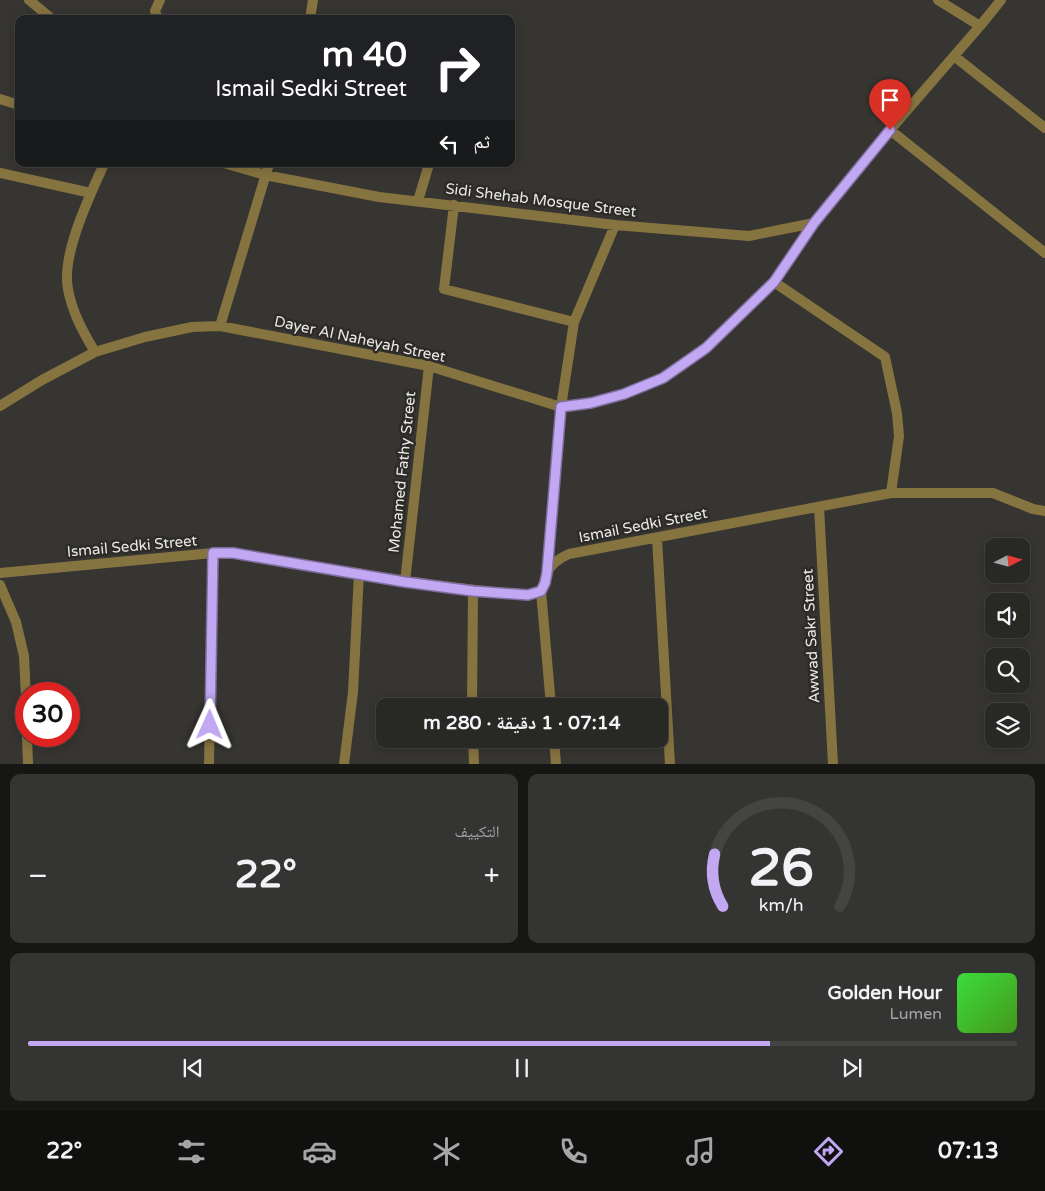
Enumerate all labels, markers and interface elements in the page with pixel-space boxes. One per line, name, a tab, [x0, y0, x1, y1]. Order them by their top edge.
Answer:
text: 40 m	[322, 34, 407, 76]
icon: right	[425, 35, 490, 100]
text: Ismail Sedki Street	[215, 76, 407, 102]
pin	[869, 79, 911, 130]
icon: arrive	[876, 86, 904, 114]
icon: left	[435, 130, 463, 158]
text: ثم	[473, 131, 490, 153]
street label: Sidi Shehab Mosque Street	[445, 179, 638, 221]
street label: Dayer Al Naheyah Street	[273, 312, 448, 366]
street label: Mohamed Fathy Street	[385, 390, 419, 554]
street label: Ismail Sedki Street	[577, 504, 709, 546]
street label: Ismail Sedki Street	[66, 531, 198, 561]
north arrow	[985, 538, 1030, 582]
map controls	[985, 538, 1030, 748]
street label: Awwad Sakr Street	[798, 568, 824, 704]
button: sound	[985, 593, 1030, 638]
button: search	[985, 648, 1030, 693]
speed limit sign: 30	[15, 682, 80, 747]
position arrow	[183, 698, 235, 750]
button: layers	[985, 703, 1030, 748]
text: 07:14 · 1 دقيقة · 280 m	[423, 712, 621, 734]
text: التكييف	[455, 822, 500, 842]
text: 26	[749, 837, 814, 900]
text: 22°	[235, 852, 297, 898]
text: −	[28, 859, 48, 893]
text: +	[484, 859, 500, 893]
text: km/h	[759, 895, 804, 916]
text: Golden Hour	[828, 982, 942, 1004]
text: Lumen	[890, 1004, 942, 1024]
icon: previous	[179, 1054, 207, 1082]
icon: pause	[508, 1054, 536, 1082]
icon: next	[838, 1054, 866, 1082]
icon: filters	[174, 1134, 209, 1169]
icon: car	[302, 1134, 337, 1169]
icon: climate	[429, 1134, 464, 1169]
icon: phone	[556, 1134, 591, 1169]
icon: music	[683, 1134, 718, 1169]
icon: directions	[811, 1134, 846, 1169]
text: 22°	[46, 1138, 82, 1164]
text: 07:13	[938, 1138, 999, 1164]

